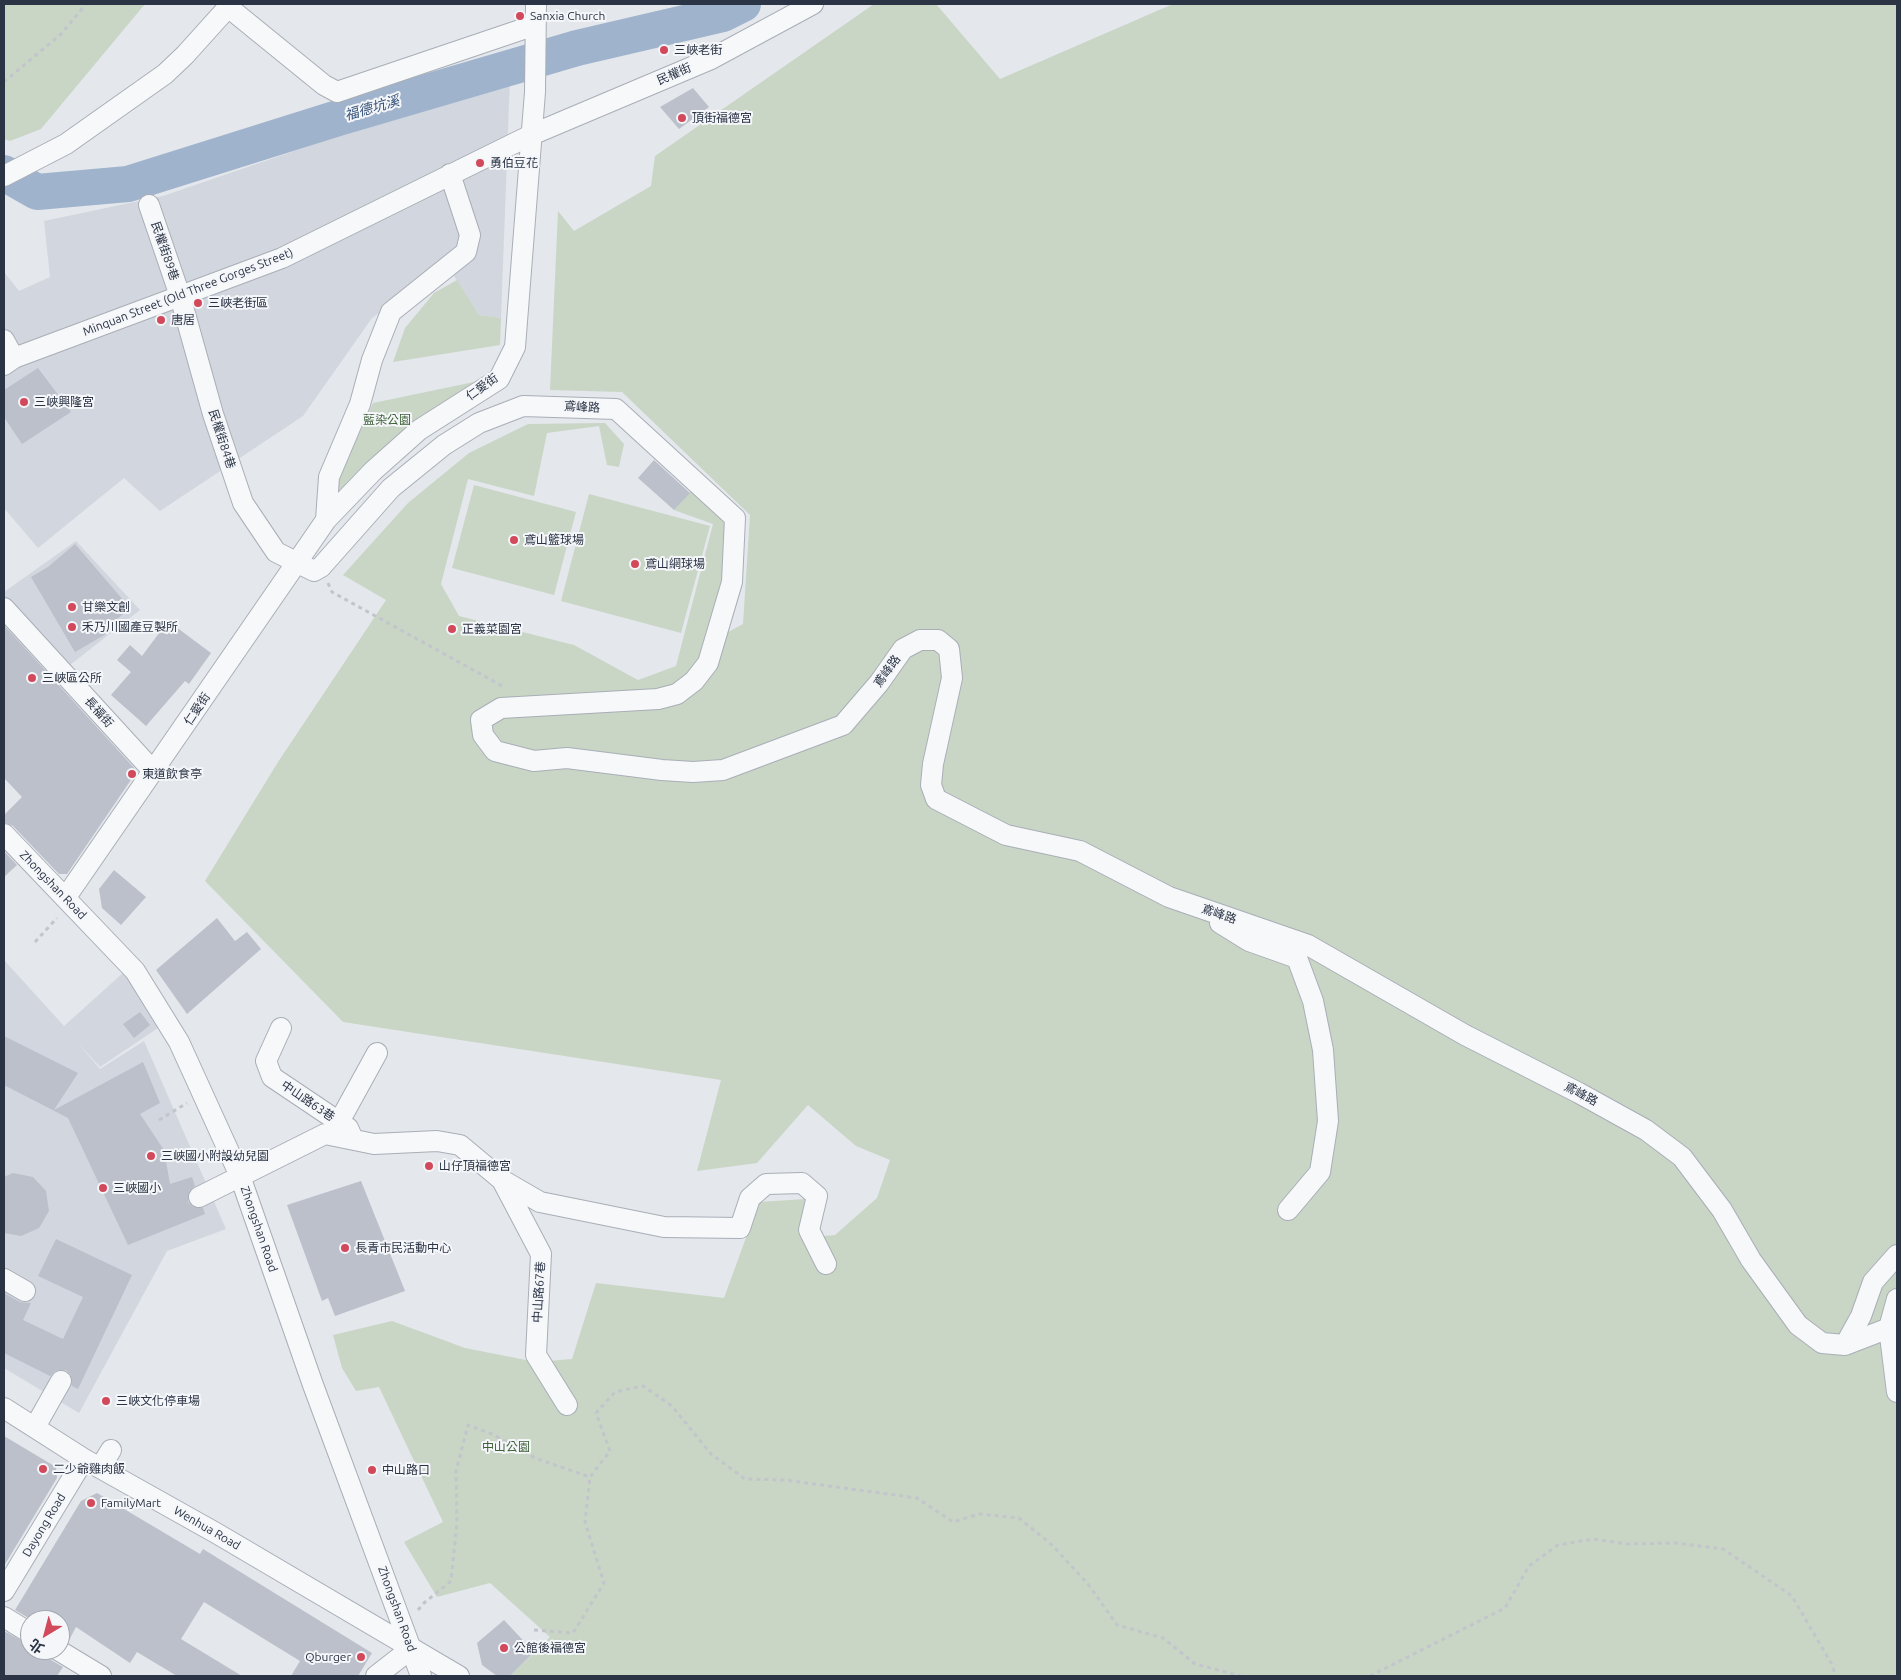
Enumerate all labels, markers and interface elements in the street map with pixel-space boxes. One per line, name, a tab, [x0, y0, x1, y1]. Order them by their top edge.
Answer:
place label: Sanxia Church	[530, 9, 605, 23]
marker: Sanxia Church	[514, 10, 526, 22]
place label: 三峽老街	[674, 43, 722, 57]
marker: 三峽老街	[658, 44, 670, 56]
street label: 民權街	[655, 60, 693, 88]
water label: 福德坑溪	[343, 92, 401, 124]
place label: 頂街福德宮	[692, 111, 752, 125]
marker: 頂街福德宮	[676, 112, 688, 124]
place label: 勇伯豆花	[490, 156, 538, 170]
marker: 勇伯豆花	[474, 157, 486, 169]
street label: 民權街89巷	[148, 220, 182, 282]
street label: Minquan Street (Old Three Gorges Street)	[81, 245, 295, 339]
place label: 三峽老街區	[208, 296, 268, 310]
marker: 三峽老街區	[192, 297, 204, 309]
place label: 唐居	[171, 313, 195, 327]
marker: 唐居	[155, 314, 167, 326]
street label: 仁愛街	[463, 371, 501, 403]
place label: 三峽興隆宮	[34, 395, 94, 409]
marker: 三峽興隆宮	[18, 396, 30, 408]
street label: 鳶峰路	[564, 399, 600, 415]
street label: 民權街84巷	[206, 408, 238, 470]
park label: 藍染公園	[363, 413, 411, 427]
place label: 鳶山籃球場	[524, 533, 584, 547]
marker: 鳶山籃球場	[508, 534, 520, 546]
place label: 鳶山網球場	[645, 557, 705, 571]
marker: 鳶山網球場	[629, 558, 641, 570]
place label: 甘樂文創	[82, 600, 130, 614]
marker: 甘樂文創	[66, 601, 78, 613]
place label: 禾乃川國產豆製所	[82, 620, 178, 634]
marker: 禾乃川國產豆製所	[66, 621, 78, 633]
place label: 正義菜園宮	[462, 622, 522, 636]
marker: 正義菜園宮	[446, 623, 458, 635]
street label: 鳶峰路	[871, 652, 903, 690]
place label: 三峽區公所	[42, 671, 102, 685]
marker: 三峽區公所	[26, 672, 38, 684]
street label: 仁愛街	[181, 690, 213, 728]
street label: 長福街	[82, 694, 116, 730]
place label: 東道飲食亭	[142, 767, 202, 781]
marker: 東道飲食亭	[126, 768, 138, 780]
street label: Zhongshan Road	[17, 848, 89, 922]
street label: 鳶峰路	[1200, 901, 1238, 927]
street label: 中山路63巷	[278, 1078, 338, 1124]
street label: 鳶峰路	[1562, 1079, 1600, 1109]
place label: 三峽國小附設幼兒園	[161, 1149, 269, 1163]
marker: 三峽國小附設幼兒園	[145, 1150, 157, 1162]
place label: 山仔頂福德宮	[439, 1159, 511, 1173]
marker: 山仔頂福德宮	[423, 1160, 435, 1172]
place label: 三峽國小	[113, 1181, 161, 1195]
marker: 三峽國小	[97, 1182, 109, 1194]
street label: Zhongshan Road	[238, 1184, 280, 1274]
place label: 長青市民活動中心	[355, 1241, 451, 1255]
marker: 長青市民活動中心	[339, 1242, 351, 1254]
street label: 中山路67巷	[530, 1261, 548, 1323]
place label: 三峽文化停車場	[116, 1394, 200, 1408]
marker: 三峽文化停車場	[100, 1395, 112, 1407]
park label: 中山公園	[482, 1440, 530, 1454]
place label: 二少爺雞肉飯	[53, 1462, 125, 1476]
marker: 二少爺雞肉飯	[37, 1463, 49, 1475]
place label: 中山路口	[382, 1463, 430, 1477]
marker: 中山路口	[366, 1464, 378, 1476]
street label: Dayong Road	[19, 1491, 69, 1559]
place label: FamilyMart	[101, 1496, 161, 1510]
marker: FamilyMart	[85, 1497, 97, 1509]
street label: Wenhua Road	[171, 1503, 243, 1553]
street label: Zhongshan Road	[375, 1564, 419, 1654]
north arrow	[20, 1610, 70, 1660]
text: 北	[26, 1636, 47, 1657]
place label: 公館後福德宮	[514, 1641, 586, 1655]
marker: 公館後福德宮	[498, 1642, 510, 1654]
place label: Qburger	[305, 1650, 351, 1664]
marker: Qburger	[355, 1651, 367, 1663]

